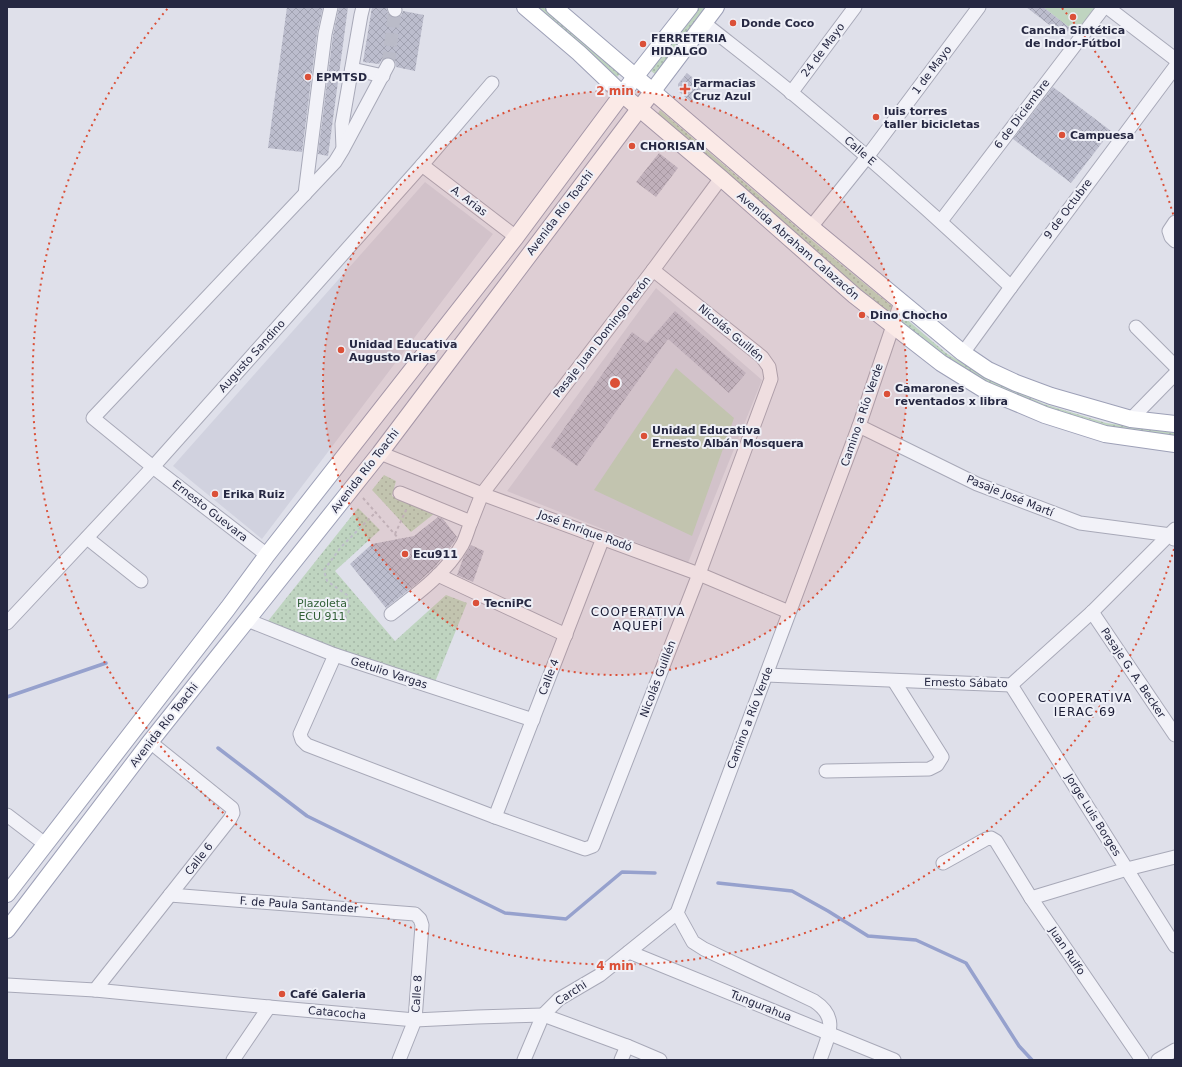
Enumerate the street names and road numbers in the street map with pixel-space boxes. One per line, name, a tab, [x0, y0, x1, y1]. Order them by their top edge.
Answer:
street label: 24 de Mayo	[798, 20, 848, 80]
street label: 1 de Mayo	[910, 43, 955, 97]
street label: 6 de Diciembre	[992, 76, 1053, 151]
street label: Calle E	[841, 134, 879, 168]
street label: Avenida Río Toachi	[524, 168, 596, 258]
street label: 9 de Octubre	[1041, 176, 1095, 242]
street label: A. Arias	[448, 183, 490, 219]
street label: Avenida Abraham Calazacón	[734, 189, 862, 303]
street label: Pasaje Juan Domingo Perón	[551, 274, 653, 400]
street label: Nicolás Guillén	[696, 302, 766, 364]
street label: Augusto Sandino	[216, 317, 288, 395]
street label: Camino a Río Verde	[838, 362, 886, 468]
street label: Avenida Río Toachi	[328, 427, 402, 515]
street label: Pasaje José Martí	[965, 473, 1056, 520]
street label: Ernesto Guevara	[170, 478, 250, 544]
street label: José Enrique Rodó	[535, 508, 634, 554]
street label: Pasaje G. A. Becker	[1098, 625, 1168, 721]
street label: Nicolás Guillén	[637, 639, 679, 719]
street label: Getulio Vargas	[349, 654, 429, 692]
street label: Calle 4	[536, 657, 562, 697]
street label: Camino a Río Verde	[725, 665, 776, 771]
street label: Ernesto Sábato	[924, 676, 1008, 690]
street label: Avenida Río Toachi	[127, 681, 201, 769]
street label: Jorge Luis Borges	[1062, 770, 1124, 859]
street label: Calle 6	[182, 840, 216, 878]
street label: F. de Paula Santander	[239, 894, 359, 916]
street label: Juan Rulfo	[1046, 924, 1088, 978]
street label: Calle 8	[409, 975, 425, 1013]
street label: Carchi	[553, 978, 589, 1008]
street label: Tungurahua	[728, 987, 794, 1024]
street label: Catacocha	[308, 1004, 366, 1022]

